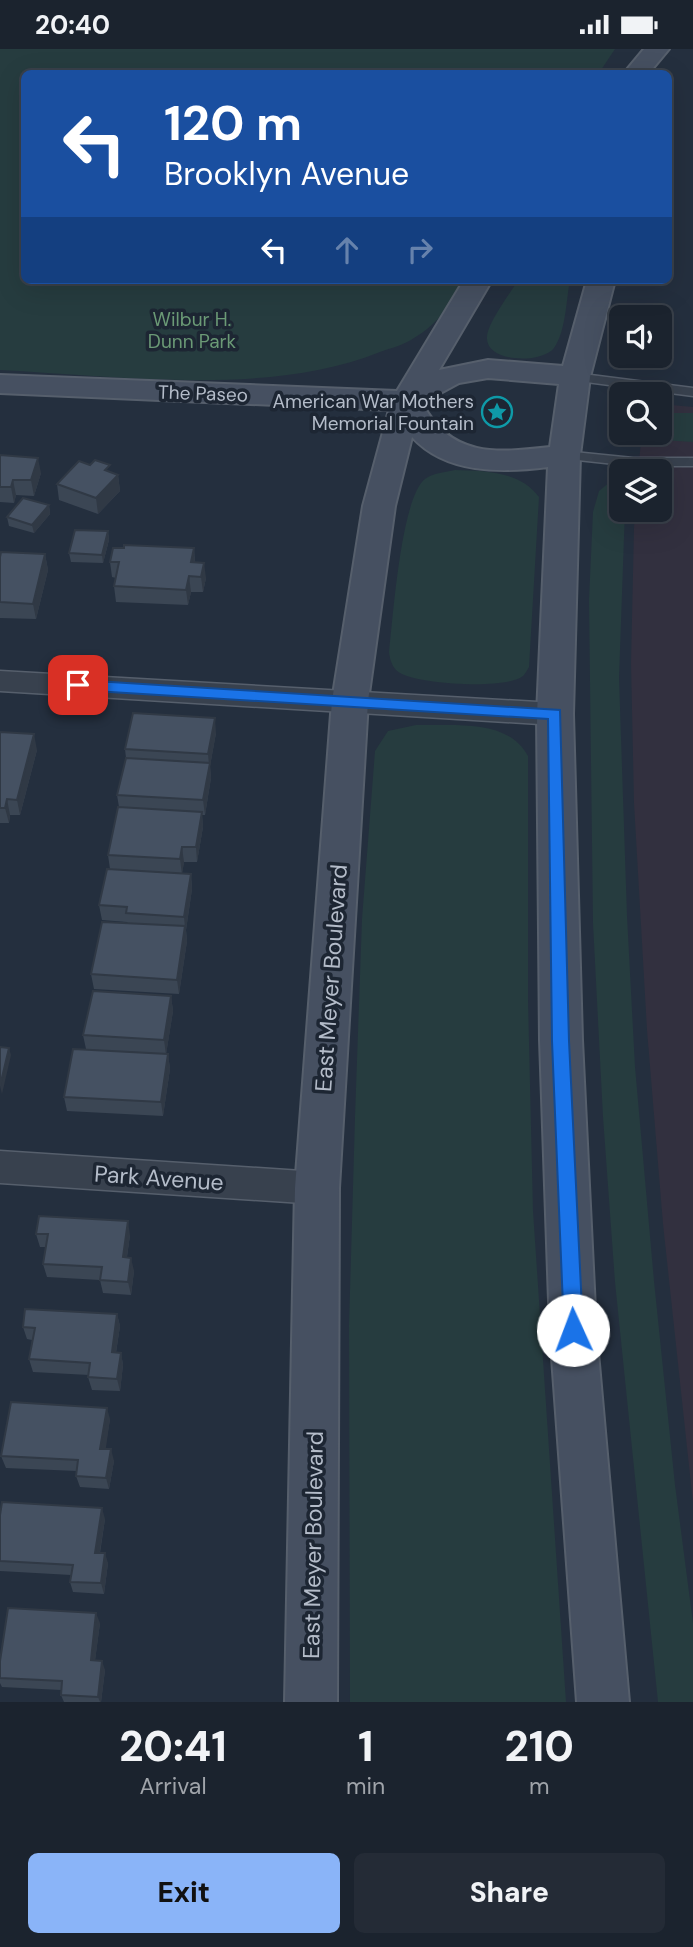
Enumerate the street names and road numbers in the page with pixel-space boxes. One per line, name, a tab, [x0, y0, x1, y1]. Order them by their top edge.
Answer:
street label: The Paseo	[158, 379, 248, 408]
street label: East Meyer Boulevard	[308, 863, 354, 1093]
street label: Park Avenue	[93, 1159, 225, 1197]
street label: East Meyer Boulevard	[296, 1431, 330, 1659]

